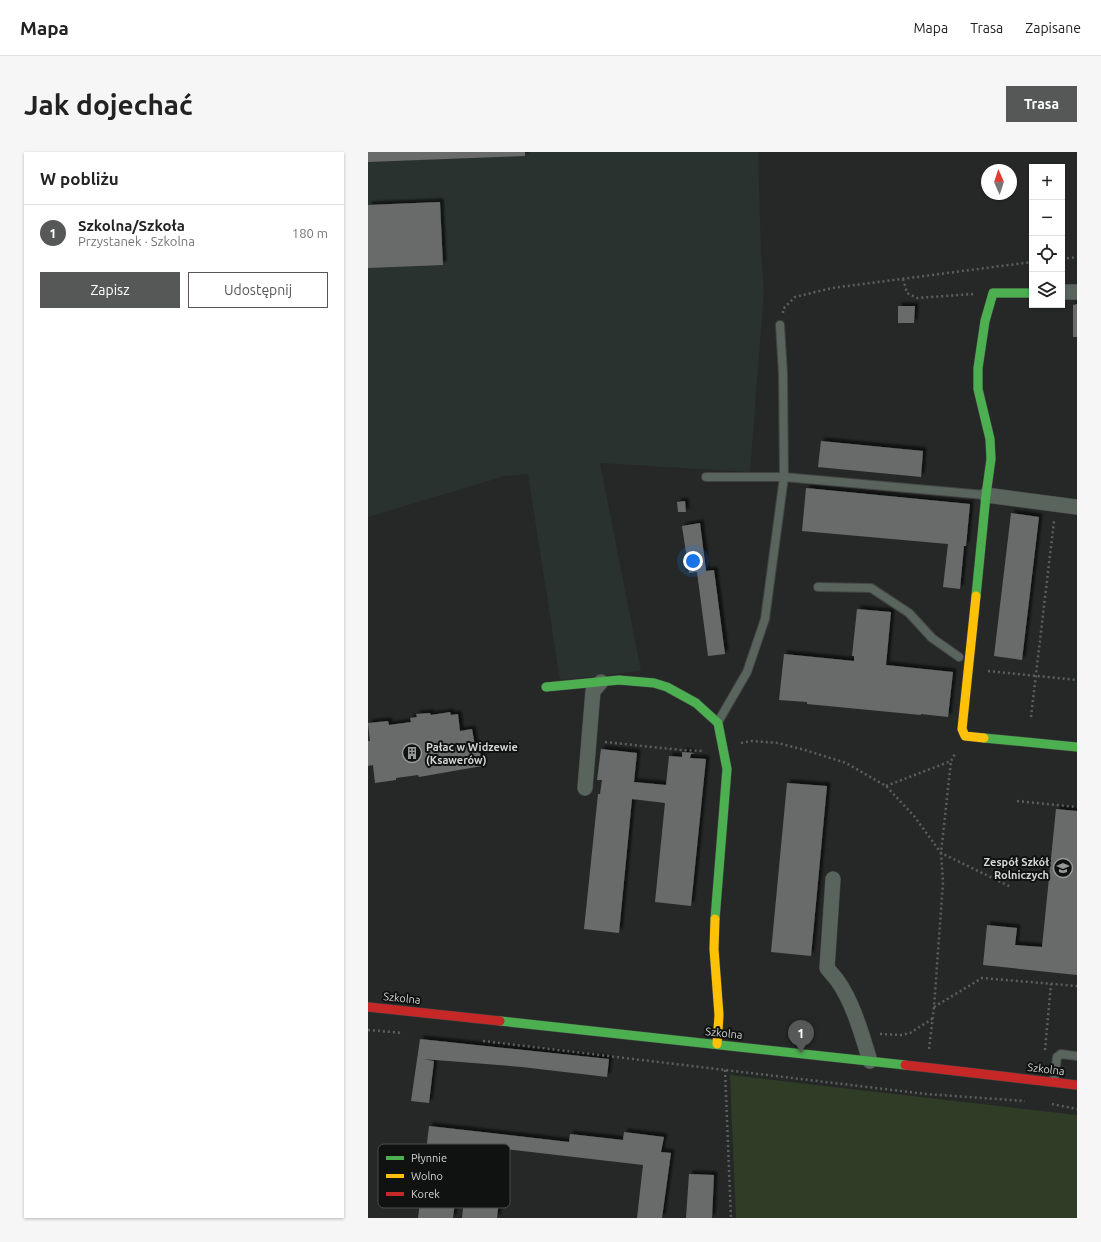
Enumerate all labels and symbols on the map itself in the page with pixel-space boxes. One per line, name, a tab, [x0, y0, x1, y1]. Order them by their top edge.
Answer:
north arrow	[981, 164, 1017, 200]
your location	[683, 551, 703, 571]
place label: Pałac w Widzewie (Ksawerów)	[426, 741, 518, 767]
building icon: Pałac w Widzewie (Ksawerów)	[401, 742, 423, 764]
place label: Zespół Szkół Rolniczych	[984, 856, 1049, 881]
school or university icon: Zespół Szkół Rolniczych	[1052, 857, 1074, 879]
street label: Szkolna	[383, 990, 421, 1006]
pin: 1	[788, 1020, 814, 1053]
street label: Szkolna	[705, 1025, 743, 1041]
street label: Szkolna	[1027, 1061, 1065, 1077]
legend	[378, 1144, 510, 1208]
text: Płynnie	[411, 1152, 447, 1164]
text: Wolno	[411, 1170, 443, 1182]
text: Korek	[411, 1188, 440, 1200]

